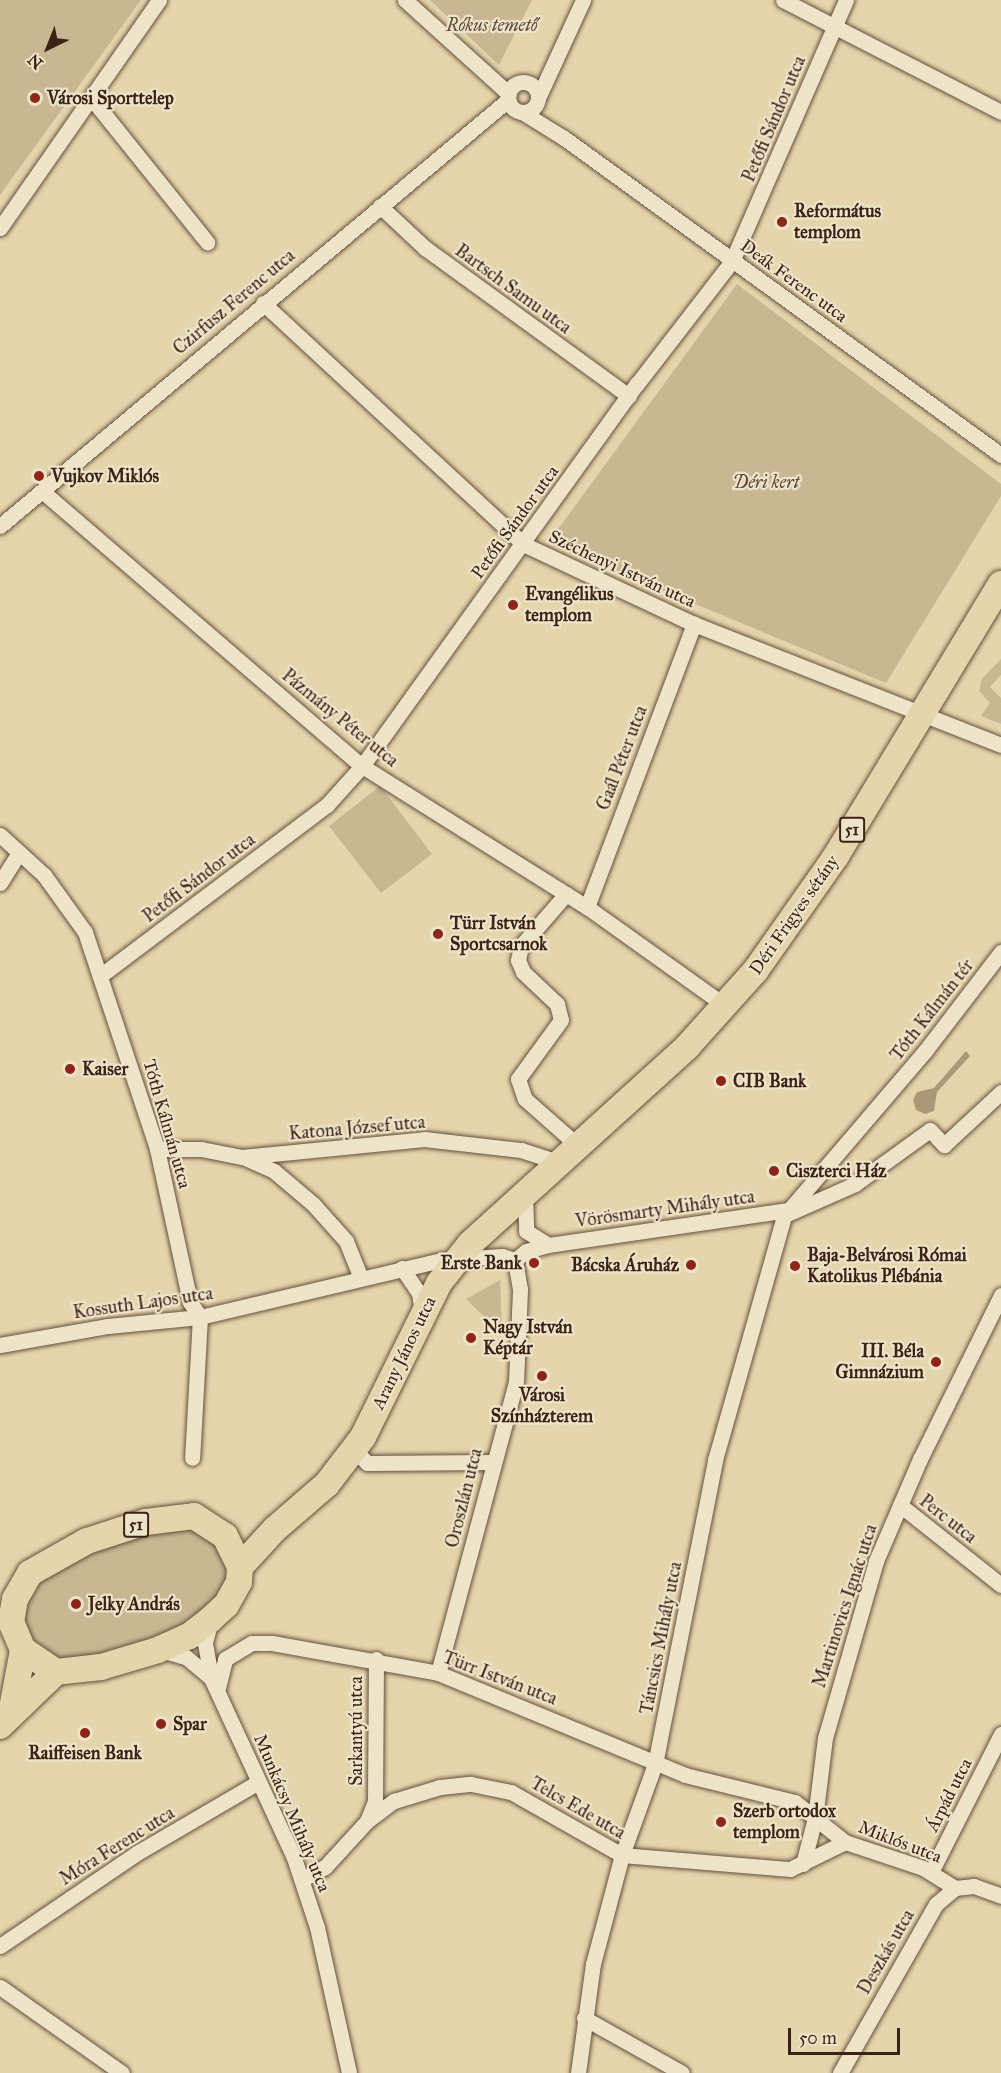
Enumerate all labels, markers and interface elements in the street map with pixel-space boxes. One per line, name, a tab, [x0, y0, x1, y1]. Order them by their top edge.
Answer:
park label: Rókus temető	[446, 14, 538, 36]
north arrow	[18, 18, 78, 78]
text: N	[24, 50, 47, 73]
street label: Petőfi Sándor utca	[738, 53, 810, 185]
place label: Városi Sporttelep	[47, 87, 174, 109]
marker: Városi Sporttelep	[28, 91, 42, 105]
place label: Református templom	[794, 201, 881, 244]
marker: Református templom	[775, 215, 789, 229]
street label: Deák Ferenc utca	[736, 235, 852, 327]
street label: Bartsch Samu utca	[451, 240, 575, 338]
street label: Czirfusz Ferenc utca	[169, 245, 299, 359]
street label: Petőfi Sándor utca	[467, 461, 563, 583]
place label: Vujkov Miklós	[51, 465, 159, 487]
marker: Vujkov Miklós	[32, 469, 46, 483]
park label: Déri kert	[733, 471, 799, 493]
street label: Széchenyi István utca	[545, 526, 699, 612]
place label: Evangélikus templom	[525, 584, 614, 626]
marker: Evangélikus templom	[506, 598, 520, 612]
street label: Pázmány Péter utca	[277, 664, 403, 772]
street label: Gaál Péter utca	[592, 703, 652, 813]
road number: 51	[838, 817, 866, 843]
street label: Petőfi Sándor utca	[139, 829, 259, 927]
street label: Déri Frigyes sétány	[745, 851, 843, 979]
place label: Türr István Sportcsarnok	[450, 913, 547, 956]
marker: Türr István Sportcsarnok	[431, 927, 445, 941]
street label: Tóth Kálmán tér	[886, 955, 978, 1065]
street label: Tóth Kálmán utca	[138, 1057, 196, 1191]
place label: Kaiser	[82, 1058, 128, 1080]
marker: Kaiser	[63, 1062, 77, 1076]
place label: CIB Bank	[733, 1070, 806, 1092]
marker: CIB Bank	[714, 1074, 728, 1088]
street label: Katona József utca	[288, 1111, 426, 1145]
place label: Ciszterci Ház	[786, 1160, 887, 1182]
marker: Ciszterci Ház	[767, 1164, 781, 1178]
street label: Vörösmarty Mihály utca	[574, 1186, 756, 1232]
place label: Baja-Belvárosi Római Katolikus Plébánia	[807, 1245, 967, 1288]
place label: Erste Bank	[440, 1252, 522, 1274]
place label: Bácska Áruház	[571, 1254, 679, 1276]
marker: Erste Bank	[527, 1256, 541, 1270]
marker: Bácska Áruház	[684, 1258, 698, 1272]
marker: Baja-Belvárosi Római Katolikus Plébánia	[788, 1259, 802, 1273]
street label: Kossuth Lajos utca	[72, 1283, 214, 1323]
street label: Arany János utca	[367, 1293, 441, 1413]
place label: Nagy István Képtár	[483, 1317, 573, 1360]
marker: Nagy István Képtár	[464, 1331, 478, 1345]
place label: III. Béla Gimnázium	[836, 1341, 924, 1384]
marker: III. Béla Gimnázium	[929, 1355, 943, 1369]
marker: Városi Színházterem	[535, 1369, 549, 1383]
place label: Városi Színházterem	[491, 1385, 593, 1428]
street label: Oroszlán utca	[441, 1446, 487, 1550]
street label: Perc utca	[915, 1490, 981, 1548]
road number: 51	[122, 1512, 150, 1538]
street label: Martinovics Ignác utca	[808, 1522, 882, 1690]
street label: Táncsics Mihály utca	[636, 1560, 686, 1716]
place label: Jelky András	[88, 1593, 180, 1615]
marker: Jelky András	[69, 1597, 83, 1611]
street label: Türr István utca	[440, 1646, 560, 1710]
street label: Sarkantyú utca	[345, 1676, 367, 1786]
place label: Spar	[173, 1713, 207, 1735]
marker: Spar	[154, 1717, 168, 1731]
marker: Raiffeisen Bank	[78, 1726, 92, 1740]
street label: Munkácsy Mihály utca	[249, 1731, 335, 1895]
place label: Raiffeisen Bank	[28, 1742, 142, 1764]
street label: Árpád utca	[921, 1755, 977, 1835]
street label: Telcs Ede utca	[527, 1772, 629, 1844]
place label: Szerb ortodox templom	[733, 1801, 836, 1844]
street label: Móra Ferenc utca	[56, 1802, 178, 1890]
marker: Szerb ortodox templom	[714, 1815, 728, 1829]
street label: Miklós utca	[855, 1816, 945, 1868]
street label: Deszkás utca	[853, 1906, 919, 1998]
scale bar	[791, 2016, 904, 2054]
text: 50 m	[799, 2027, 837, 2049]

